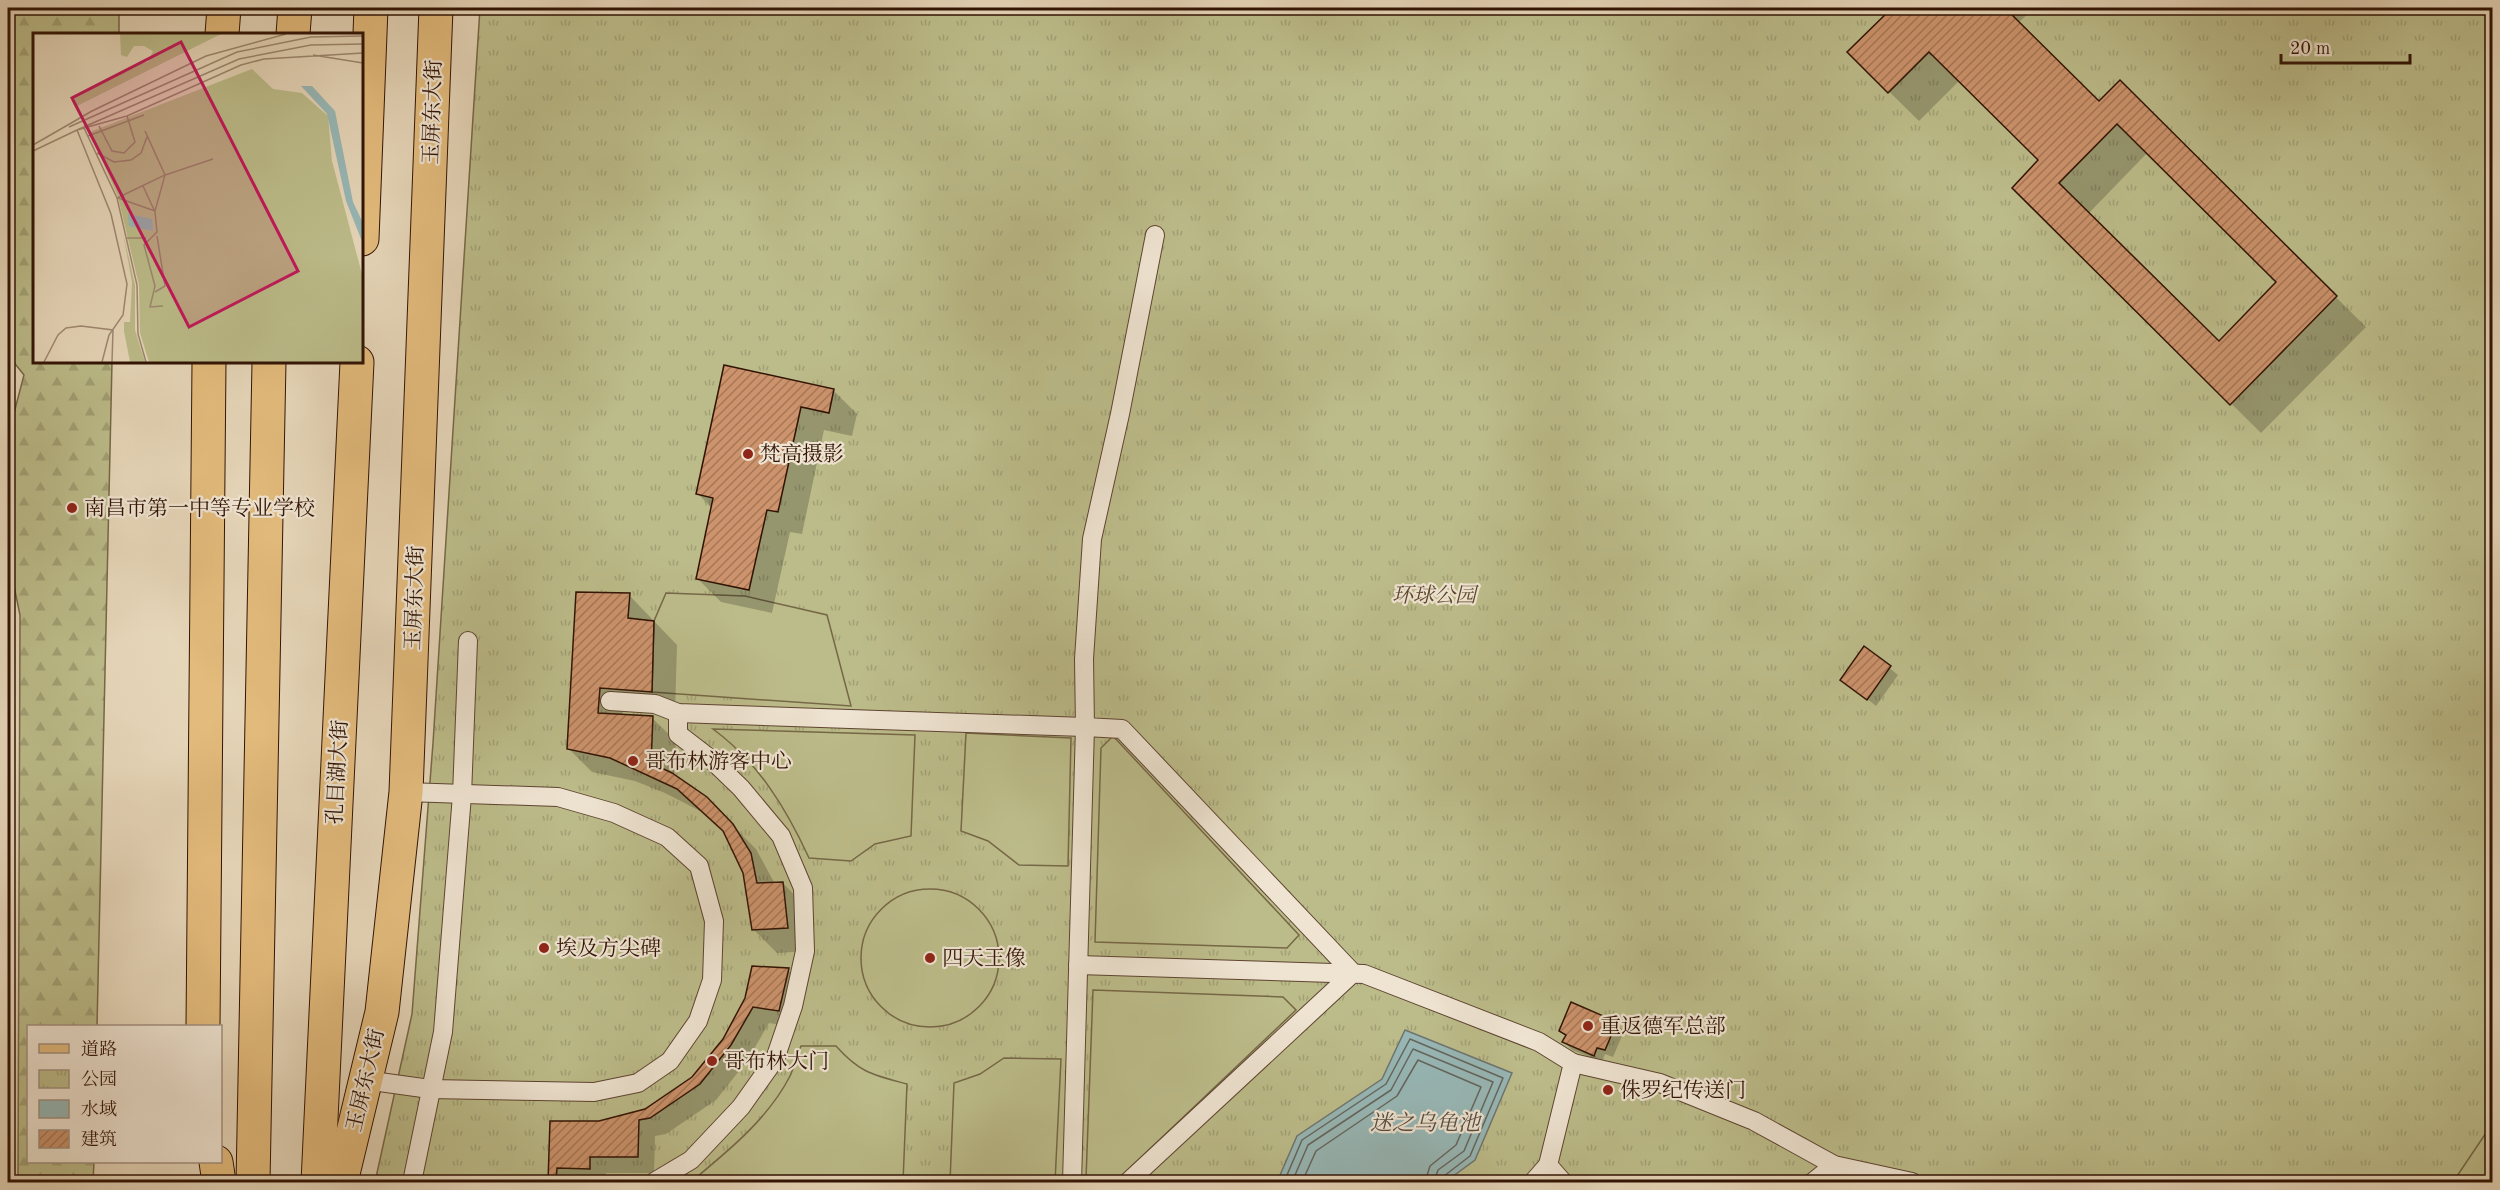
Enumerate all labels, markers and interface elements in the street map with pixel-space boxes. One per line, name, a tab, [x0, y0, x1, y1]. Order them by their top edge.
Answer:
scale bar	[2281, 27, 2410, 65]
inset map	[33, 33, 363, 363]
text: 20 m	[2290, 40, 2330, 58]
street label: 玉屏东大街	[419, 59, 446, 165]
place label: 梵高摄影	[760, 443, 844, 466]
marker: 梵高摄影	[741, 447, 755, 461]
place label: 南昌市第一中等专业学校	[84, 497, 315, 520]
marker: 南昌市第一中等专业学校	[65, 501, 79, 515]
street label: 玉屏东大街	[401, 545, 428, 651]
park label: 环球公园	[1392, 584, 1479, 607]
street label: 孔目湖大街	[323, 719, 352, 825]
place label: 哥布林游客中心	[645, 750, 792, 773]
marker: 哥布林游客中心	[626, 754, 640, 768]
place label: 埃及方尖碑	[556, 937, 661, 960]
marker: 埃及方尖碑	[537, 941, 551, 955]
place label: 四天王像	[942, 947, 1026, 970]
marker: 四天王像	[923, 951, 937, 965]
place label: 重返德军总部	[1600, 1015, 1726, 1038]
marker: 重返德军总部	[1581, 1019, 1595, 1033]
legend	[27, 1025, 222, 1163]
street label: 玉屏东大街	[342, 1026, 389, 1134]
text: 道路	[81, 1039, 117, 1059]
place label: 哥布林大门	[724, 1050, 829, 1073]
marker: 哥布林大门	[705, 1054, 719, 1068]
text: 公园	[81, 1070, 117, 1089]
place label: 侏罗纪传送门	[1620, 1079, 1746, 1102]
marker: 侏罗纪传送门	[1601, 1083, 1615, 1097]
text: 水域	[81, 1099, 117, 1119]
water label: 迷之乌龟池	[1370, 1111, 1483, 1135]
text: 建筑	[81, 1129, 117, 1149]

